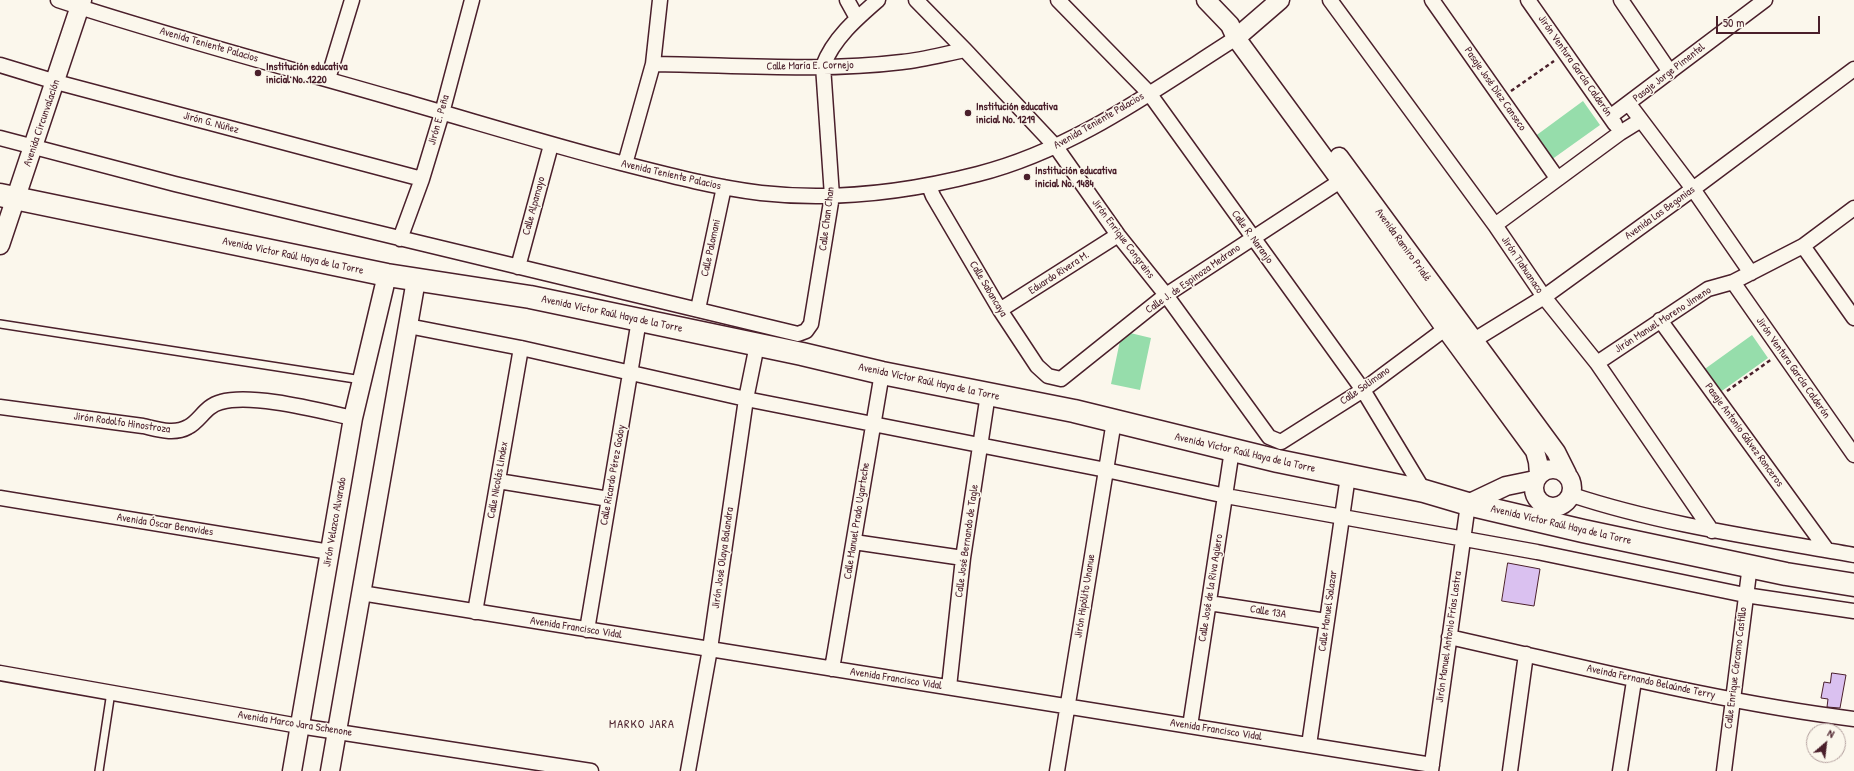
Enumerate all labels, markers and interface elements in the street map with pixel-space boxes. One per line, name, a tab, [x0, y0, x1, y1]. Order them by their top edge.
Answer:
scale bar	[1718, 8, 1822, 34]
street label: Jirón Ventura García Calderón	[1535, 13, 1615, 119]
text: 50 m	[1723, 14, 1744, 31]
street label: Avenida Teniente Palacios	[158, 25, 260, 65]
street label: Pasaje Jorge Pimentel	[1630, 41, 1708, 105]
street label: Pasaje José Díez Canseco	[1461, 45, 1529, 133]
street label: Calle María E. Cornejo	[766, 59, 854, 73]
place label: Institución educativa inicial No. 1220	[266, 60, 347, 86]
marker: Institución educativa inicial No. 1220	[253, 68, 263, 78]
street label: Avenida Circunvalación	[21, 78, 63, 168]
street label: Avenida Teniente Palacios	[1052, 90, 1146, 152]
street label: Jirón E. Peña	[426, 93, 452, 147]
place label: Institución educativa inicial No. 1219	[976, 100, 1057, 126]
marker: Institución educativa inicial No. 1219	[963, 108, 973, 118]
street label: Jirón G. Núñez	[182, 109, 240, 137]
street label: Avenida Teniente Palacios	[620, 157, 722, 193]
place label: Institución educativa inicial No. 1484	[1035, 164, 1116, 190]
marker: Institución educativa inicial No. 1484	[1022, 172, 1032, 182]
street label: Calle Alpamayo	[520, 175, 548, 237]
street label: Avenida Las Begonias	[1622, 183, 1698, 243]
street label: Calle Chan Chan	[817, 186, 837, 252]
street label: Jirón Enrique Congrains	[1089, 197, 1157, 281]
street label: Avenida Ramiro Prialé	[1372, 206, 1434, 284]
street label: Calle R. Naranjo	[1228, 208, 1276, 266]
street label: Calle Palomani	[698, 218, 724, 278]
street label: Jirón Tiahuanaco	[1498, 234, 1546, 296]
street label: Avenida Víctor Raúl Haya de la Torre	[221, 235, 365, 277]
street label: Calle J. de Espinoza Medrano	[1143, 241, 1243, 317]
street label: Eduardo Rivera M.	[1026, 249, 1092, 297]
street label: Calle Sabancaya	[966, 259, 1010, 319]
street label: Jirón Manuel Moreno Jimeno	[1612, 284, 1714, 356]
street label: Avenida Víctor Raúl Haya de la Torre	[540, 293, 684, 335]
street label: Jirón Ventura García Calderón	[1753, 315, 1833, 421]
street label: Avenida Víctor Raúl Haya de la Torre	[857, 361, 1001, 403]
street label: Calle Solimano	[1337, 364, 1393, 408]
street label: Pasaje Antonio Gálvez Ronceros	[1702, 381, 1786, 489]
street label: Jirón Rodolfo Hinostroza	[73, 410, 171, 436]
street label: Calle Ricardo Pérez Godoy	[598, 424, 628, 526]
street label: Avenida Víctor Raúl Haya de la Torre	[1173, 430, 1317, 476]
street label: Calle Nicolás Lindex	[485, 440, 511, 520]
street label: Calle Manuel Prado Ugarteche	[841, 462, 873, 580]
street label: Jirón Velazco Alvarado	[321, 476, 349, 568]
street label: Calle José Bernando de Tagle	[953, 484, 981, 598]
street label: Avenida Víctor Raúl Haya de la Torre	[1489, 502, 1633, 548]
street label: Jirón José Olaya Balandra	[709, 507, 737, 609]
street label: Avenida Óscar Benavides	[116, 511, 214, 539]
street label: Calle José de la Riva Agüero	[1196, 533, 1226, 643]
street label: Jirón Hipólito Unanue	[1072, 553, 1098, 639]
street label: Calle Manuel Salazar	[1316, 570, 1340, 652]
street label: Jirón Manuel Antonio Frías Lastra	[1433, 570, 1465, 704]
street label: Calle 13A	[1249, 603, 1287, 621]
street label: Calle Enrique Cárcamo Castillo	[1722, 606, 1750, 730]
street label: Avenida Francisco Vidal	[529, 614, 623, 642]
street label: Aveinda Fernando Belaúnde Terry	[1585, 662, 1717, 702]
street label: Avenida Francisco Vidal	[849, 665, 943, 693]
street label: Avenida Marco Jara Schenone	[237, 708, 353, 740]
street label: Avenida Francisco Vidal	[1169, 716, 1263, 744]
district label: MARKO JARA	[609, 718, 675, 732]
north arrow	[1806, 723, 1846, 763]
text: N	[1825, 726, 1837, 741]

